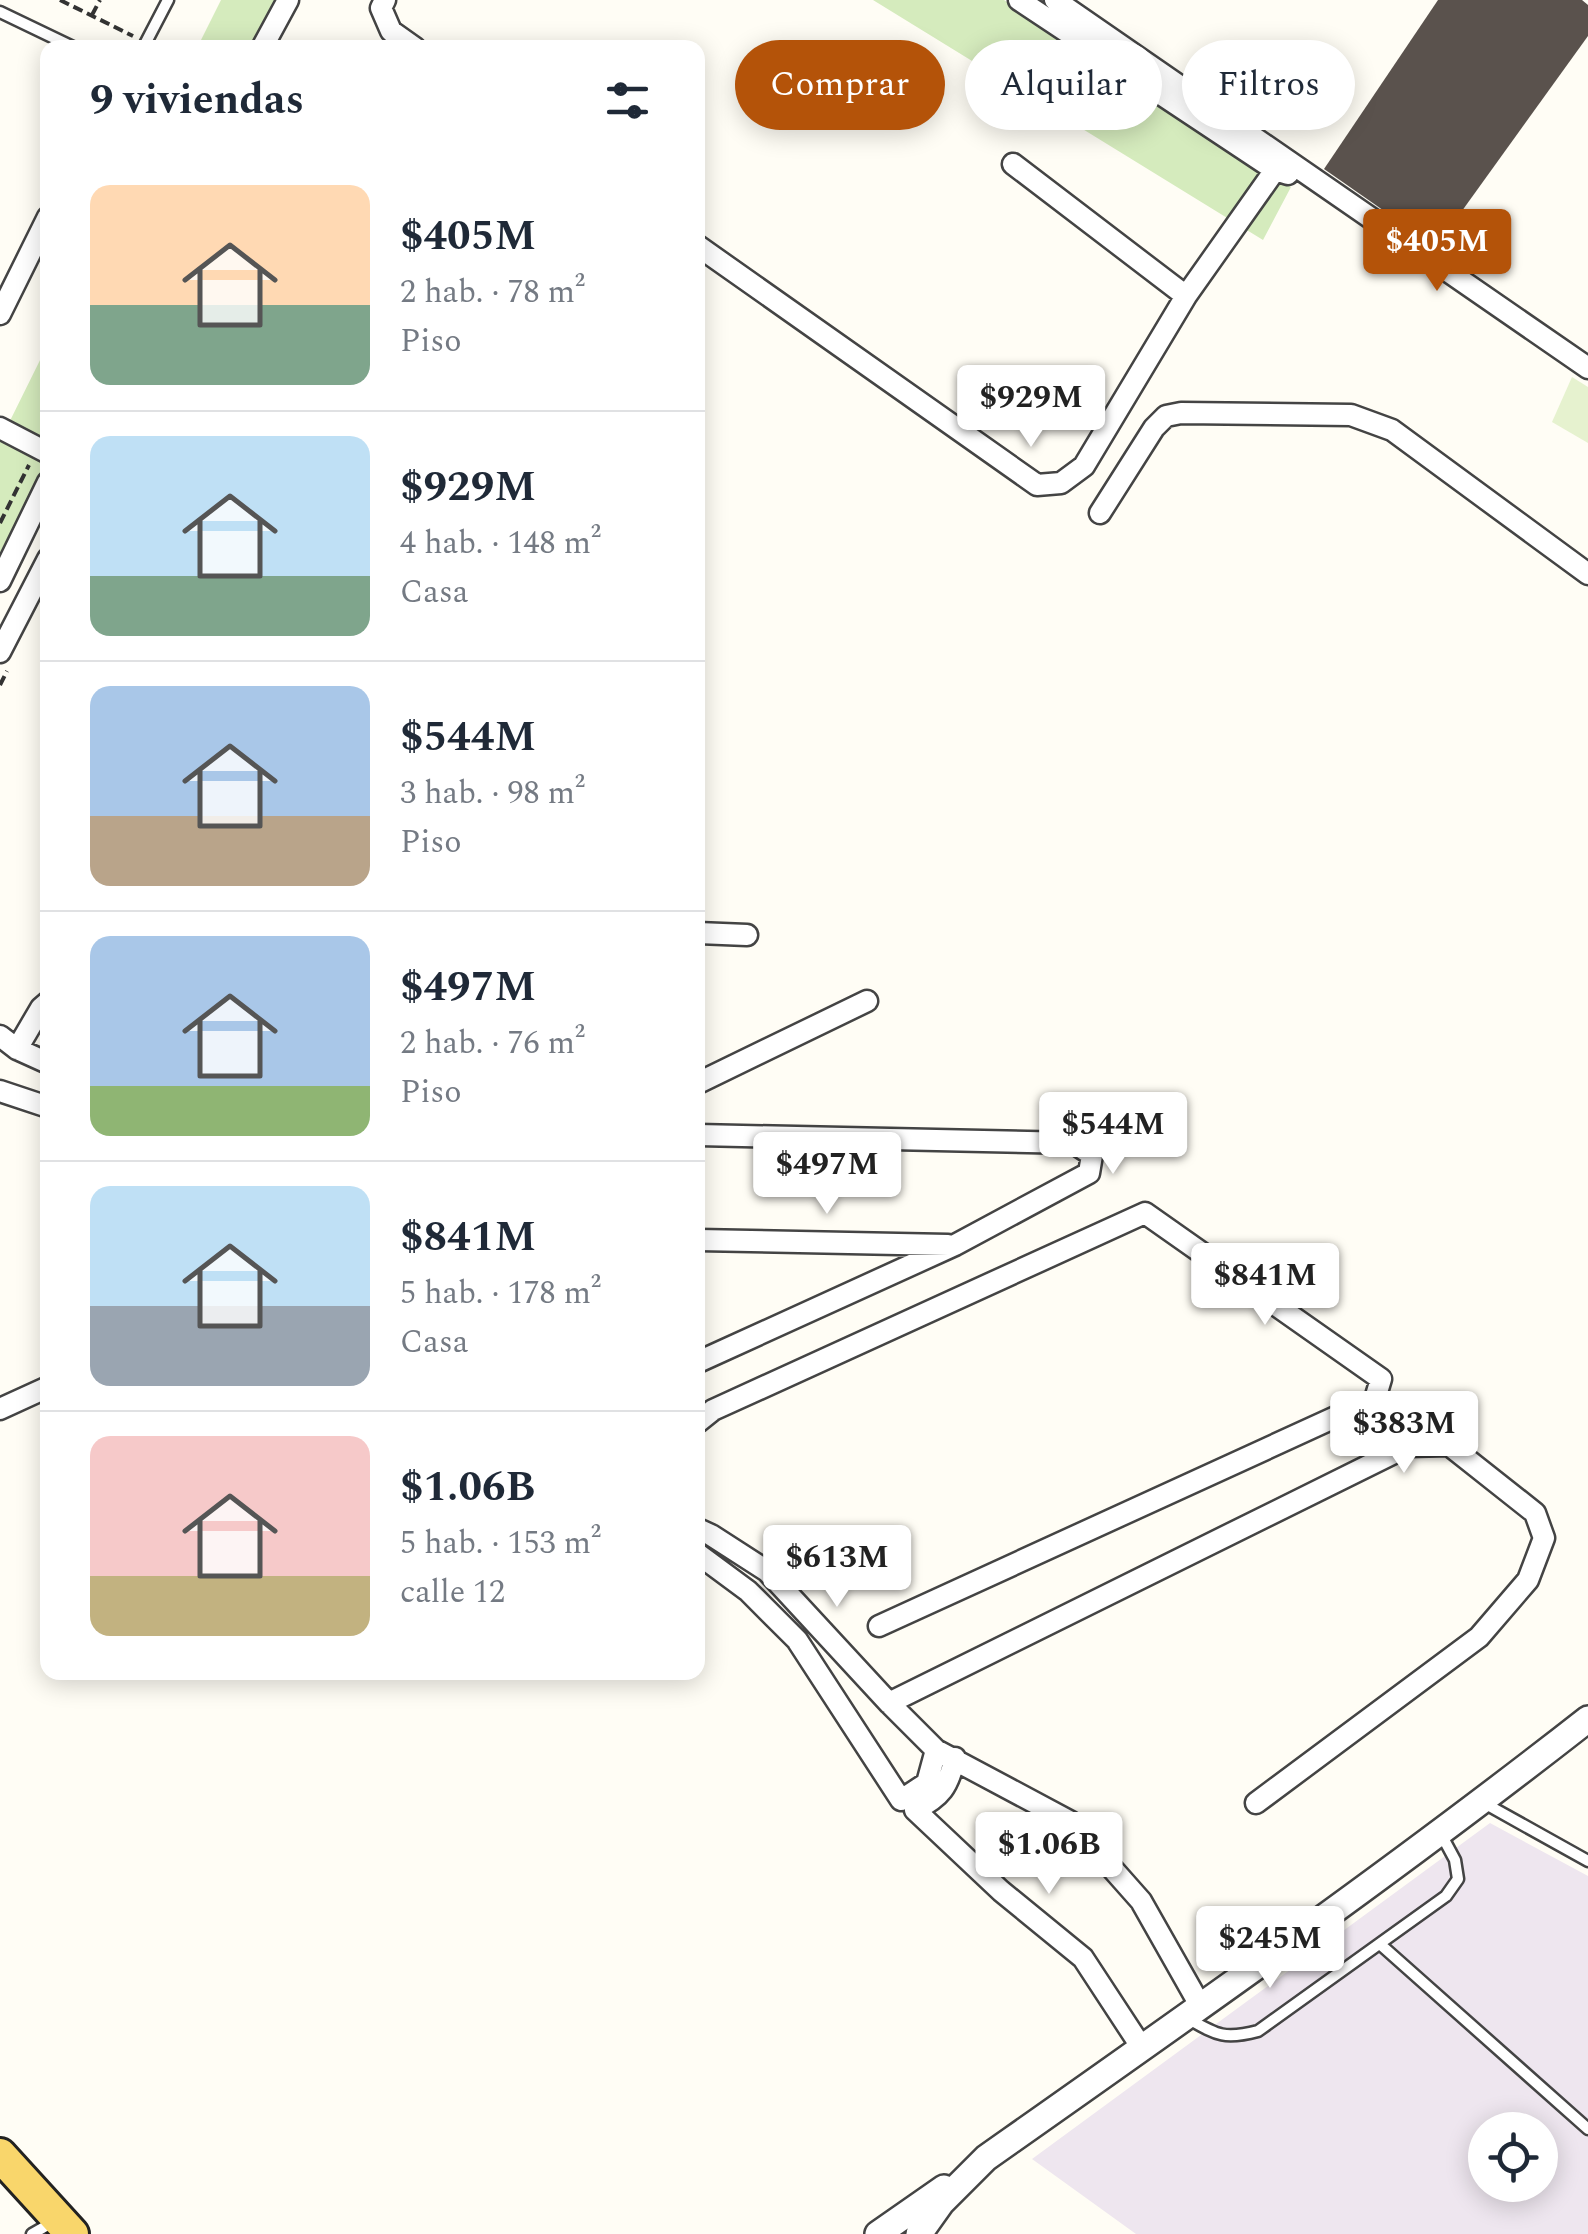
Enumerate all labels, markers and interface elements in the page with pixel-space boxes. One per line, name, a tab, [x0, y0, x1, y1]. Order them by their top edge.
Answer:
chip: Comprar	[735, 40, 945, 130]
chip: Alquilar	[965, 40, 1162, 130]
chip: Filtros	[1182, 40, 1355, 130]
text: 9 viviendas	[90, 69, 304, 132]
icon: filters	[600, 73, 655, 128]
text: $405M	[400, 205, 536, 268]
pin: $405M	[1367, 209, 1507, 294]
text: $405M	[1385, 217, 1489, 266]
icon: home	[170, 225, 290, 345]
text: 2 hab. · 78 m²	[400, 268, 585, 317]
text: Piso	[400, 317, 462, 366]
pin: $929M	[961, 365, 1101, 450]
text: $929M	[979, 373, 1083, 422]
text: $929M	[400, 456, 536, 519]
icon: home	[170, 476, 290, 596]
text: 4 hab. · 148 m²	[400, 519, 601, 568]
text: Casa	[400, 568, 468, 617]
text: $544M	[400, 706, 536, 769]
icon: home	[170, 726, 290, 846]
text: 3 hab. · 98 m²	[400, 769, 585, 818]
text: Piso	[400, 818, 462, 867]
text: $497M	[400, 956, 536, 1019]
icon: home	[170, 976, 290, 1096]
text: 2 hab. · 76 m²	[400, 1019, 585, 1068]
text: Piso	[400, 1068, 462, 1117]
pin: $544M	[1043, 1092, 1183, 1177]
text: $544M	[1061, 1100, 1165, 1149]
pin: $497M	[757, 1132, 897, 1217]
text: $497M	[775, 1140, 879, 1189]
text: $841M	[400, 1206, 536, 1269]
icon: home	[170, 1226, 290, 1346]
pin: $841M	[1195, 1243, 1335, 1328]
text: $841M	[1213, 1251, 1317, 1300]
text: 5 hab. · 178 m²	[400, 1269, 601, 1318]
text: Casa	[400, 1318, 468, 1367]
pin: $383M	[1334, 1391, 1474, 1476]
text: $383M	[1352, 1399, 1456, 1448]
text: $1.06B	[400, 1456, 535, 1519]
icon: home	[170, 1476, 290, 1596]
text: 5 hab. · 153 m²	[400, 1519, 601, 1568]
pin: $613M	[767, 1525, 907, 1610]
text: $613M	[785, 1533, 889, 1582]
text: calle 12	[400, 1568, 505, 1617]
pin: $1.06B	[968, 1812, 1130, 1897]
text: $1.06B	[998, 1820, 1100, 1869]
pin: $245M	[1200, 1906, 1340, 1991]
text: $245M	[1218, 1914, 1322, 1963]
map controls	[1468, 2112, 1558, 2202]
button: locate	[1468, 2112, 1558, 2202]

